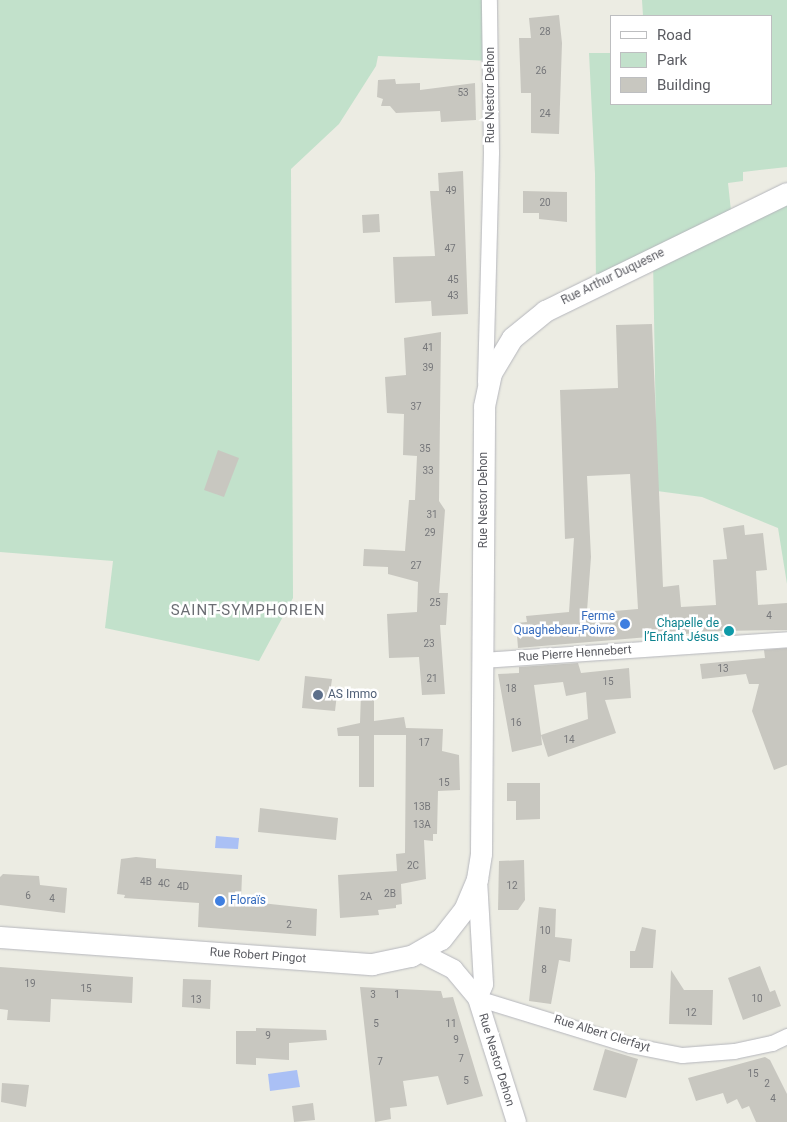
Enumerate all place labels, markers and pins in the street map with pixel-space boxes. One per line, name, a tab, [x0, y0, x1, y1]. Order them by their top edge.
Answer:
place label: Ferme Quaghebeur-Poivre	[513, 610, 615, 638]
place label: Chapelle de l’Enfant Jésus	[644, 617, 719, 645]
marker: Ferme Quaghebeur-Poivre	[619, 618, 631, 630]
marker: Chapelle de l’Enfant Jésus	[723, 625, 735, 637]
place label: AS Immo	[328, 688, 377, 702]
marker: AS Immo	[312, 689, 324, 701]
place label: Floraïs	[230, 894, 266, 908]
marker: Floraïs	[214, 895, 226, 907]

